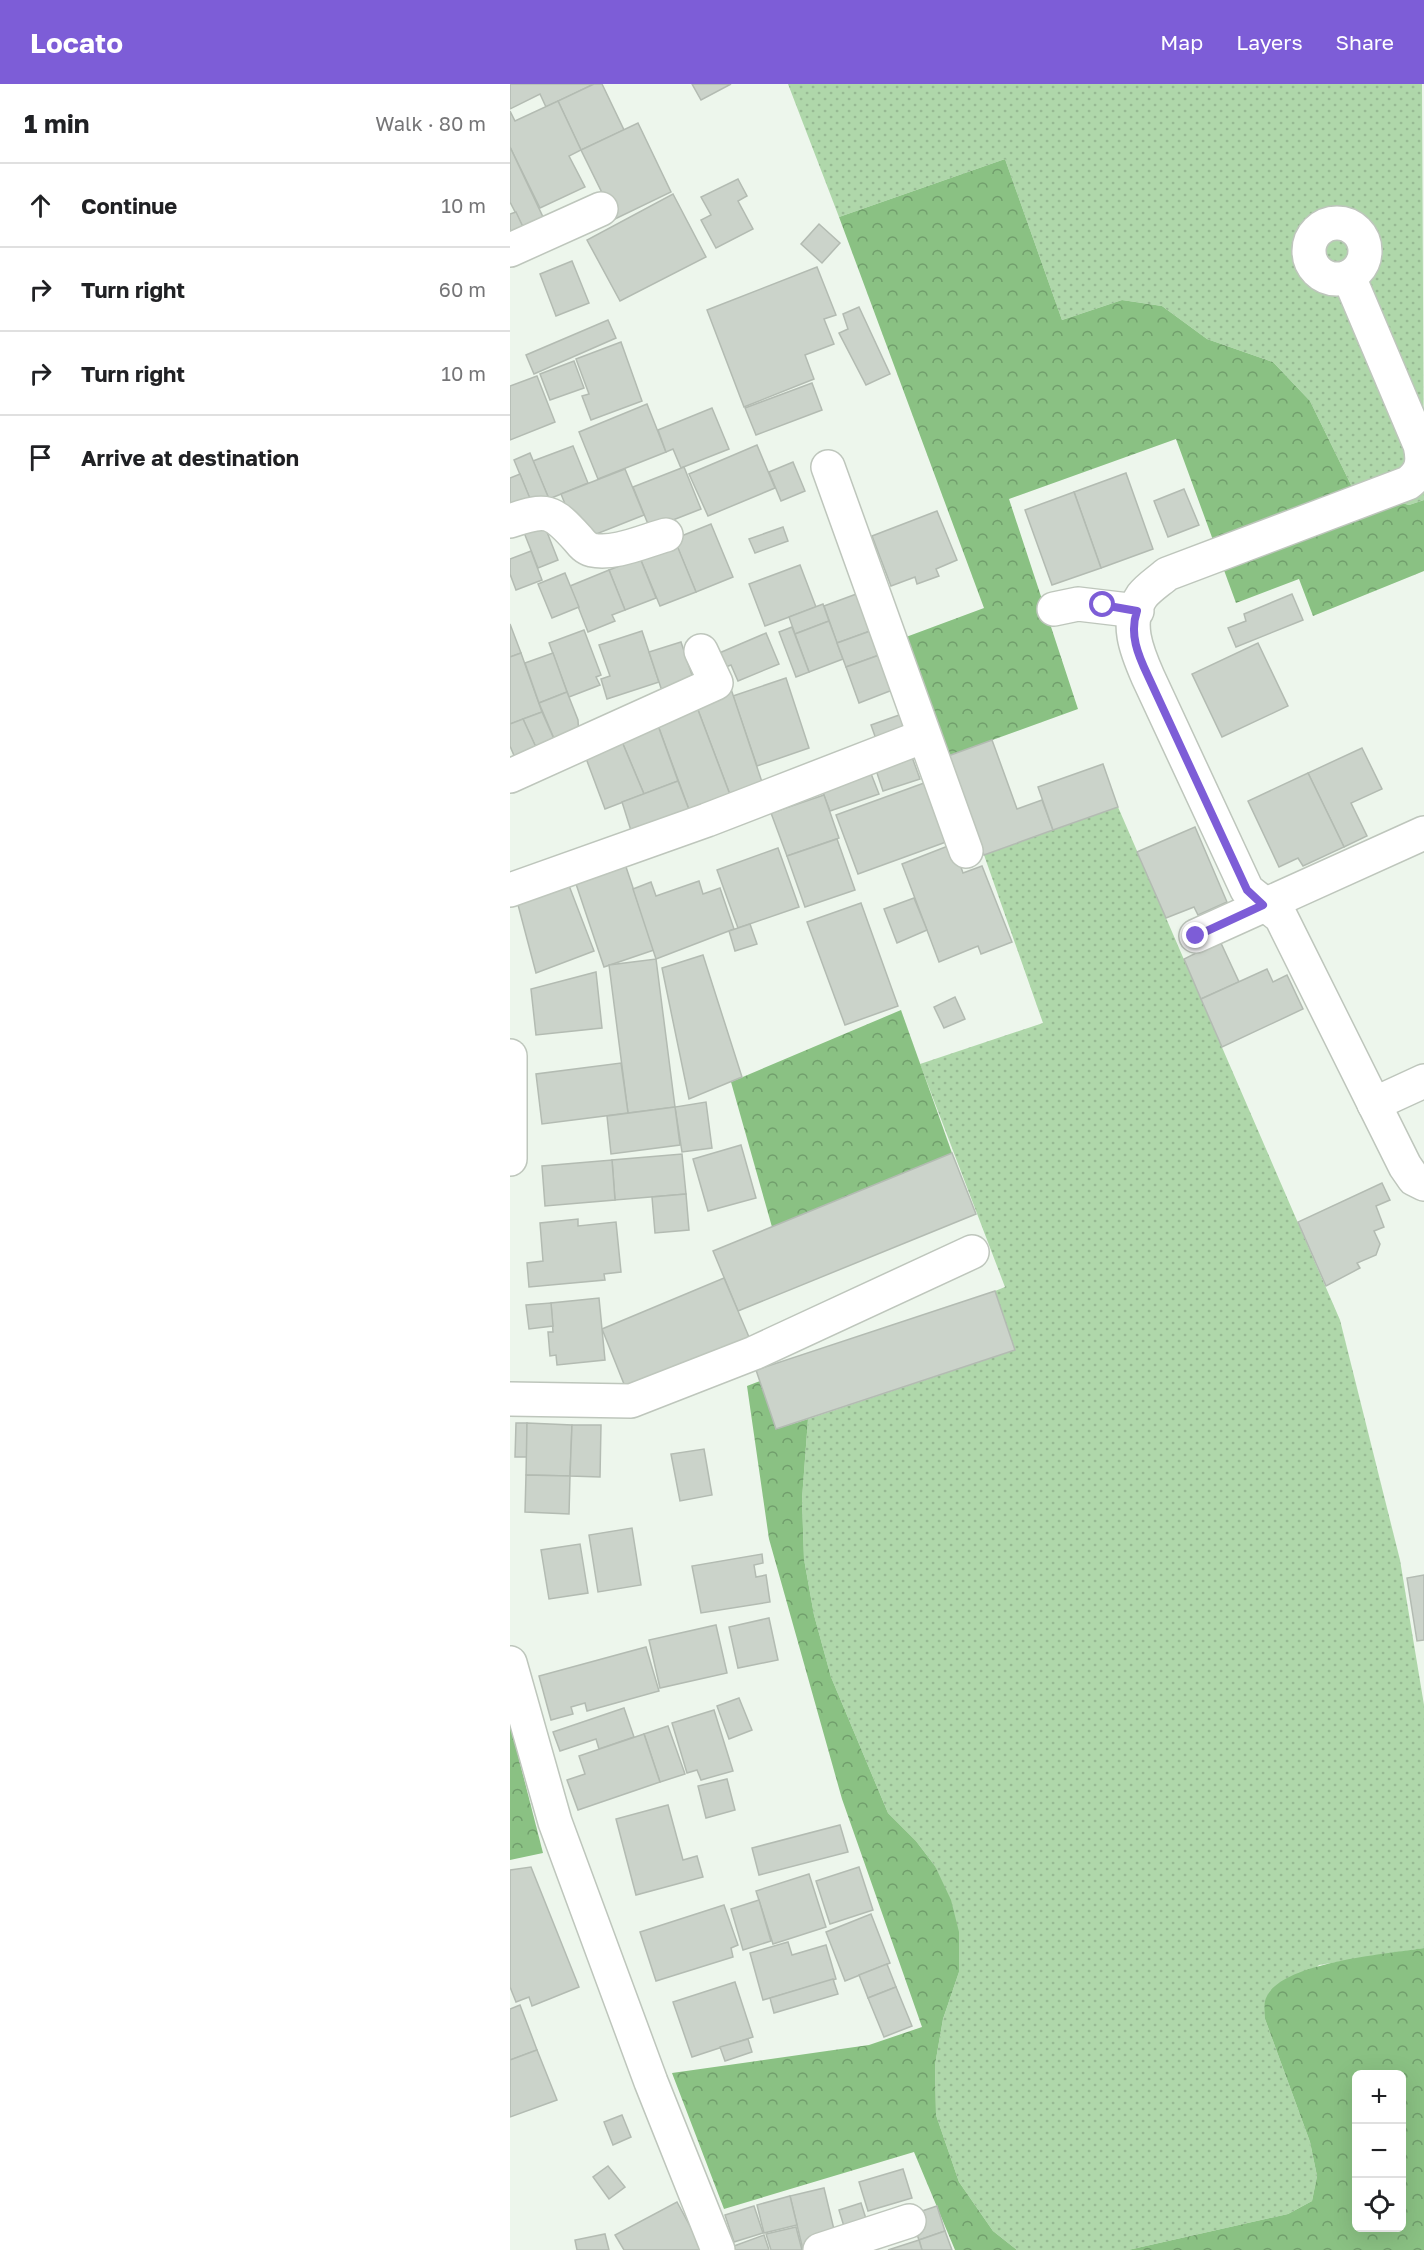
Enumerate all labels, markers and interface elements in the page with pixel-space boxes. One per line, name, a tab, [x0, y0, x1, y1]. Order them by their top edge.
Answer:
text: Locato	[30, 26, 123, 59]
text: Map	[1160, 29, 1203, 55]
text: Layers	[1236, 29, 1303, 55]
text: Share	[1336, 29, 1394, 55]
text: 1 min	[24, 108, 90, 139]
text: Walk · 80 m	[375, 111, 486, 135]
icon: ahead	[24, 189, 57, 222]
text: Continue	[81, 192, 177, 219]
text: 10 m	[441, 193, 486, 217]
icon: right	[24, 273, 57, 306]
text: Turn right	[81, 276, 185, 303]
text: 60 m	[439, 277, 486, 301]
icon: right	[24, 357, 57, 390]
text: Turn right	[81, 360, 185, 387]
text: 10 m	[441, 361, 486, 385]
icon: arrive	[24, 441, 57, 474]
text: Arrive at destination	[81, 444, 299, 471]
route start	[1089, 591, 1115, 617]
route end	[1182, 922, 1208, 948]
map controls	[1352, 2070, 1406, 2232]
button: +	[1352, 2070, 1406, 2124]
button: −	[1352, 2124, 1406, 2178]
button: locate	[1352, 2178, 1406, 2232]

